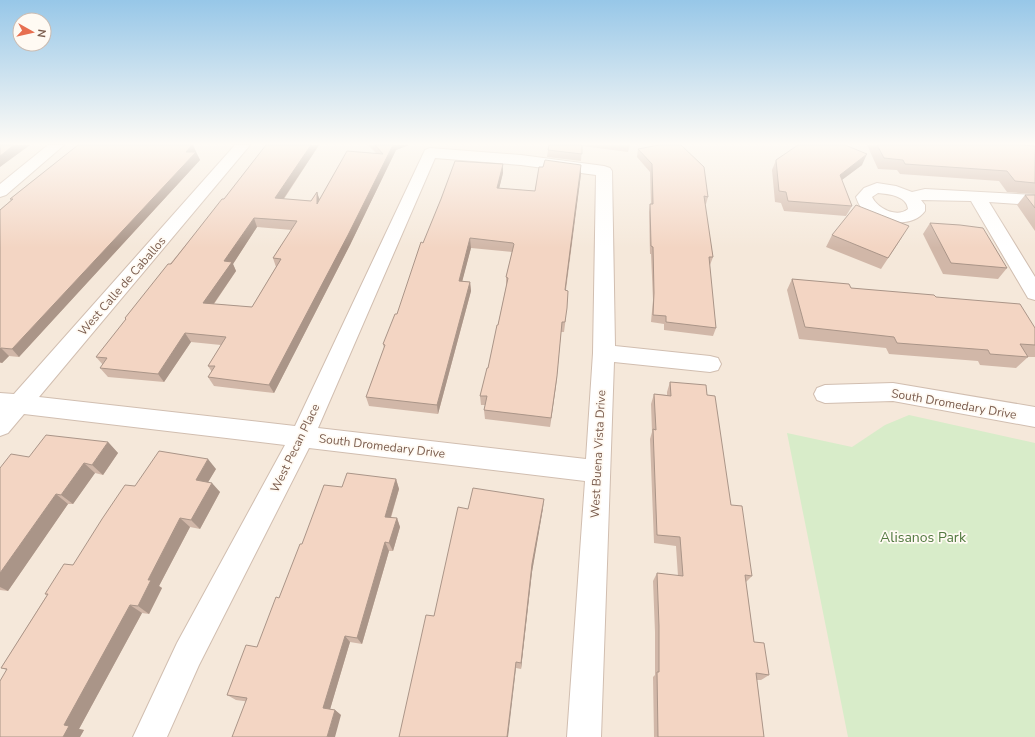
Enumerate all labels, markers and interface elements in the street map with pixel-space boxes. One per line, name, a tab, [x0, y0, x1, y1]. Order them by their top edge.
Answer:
north arrow	[12, 12, 52, 52]
text: N	[33, 28, 49, 38]
street label: West Calle de Caballos	[75, 233, 170, 339]
street label: South Dromedary Drive	[890, 385, 1018, 423]
street label: West Buena Vista Drive	[587, 390, 609, 518]
street label: West Pecan Place	[267, 401, 323, 495]
street label: South Dromedary Drive	[318, 430, 446, 462]
park label: Alisanos Park	[880, 528, 967, 547]

